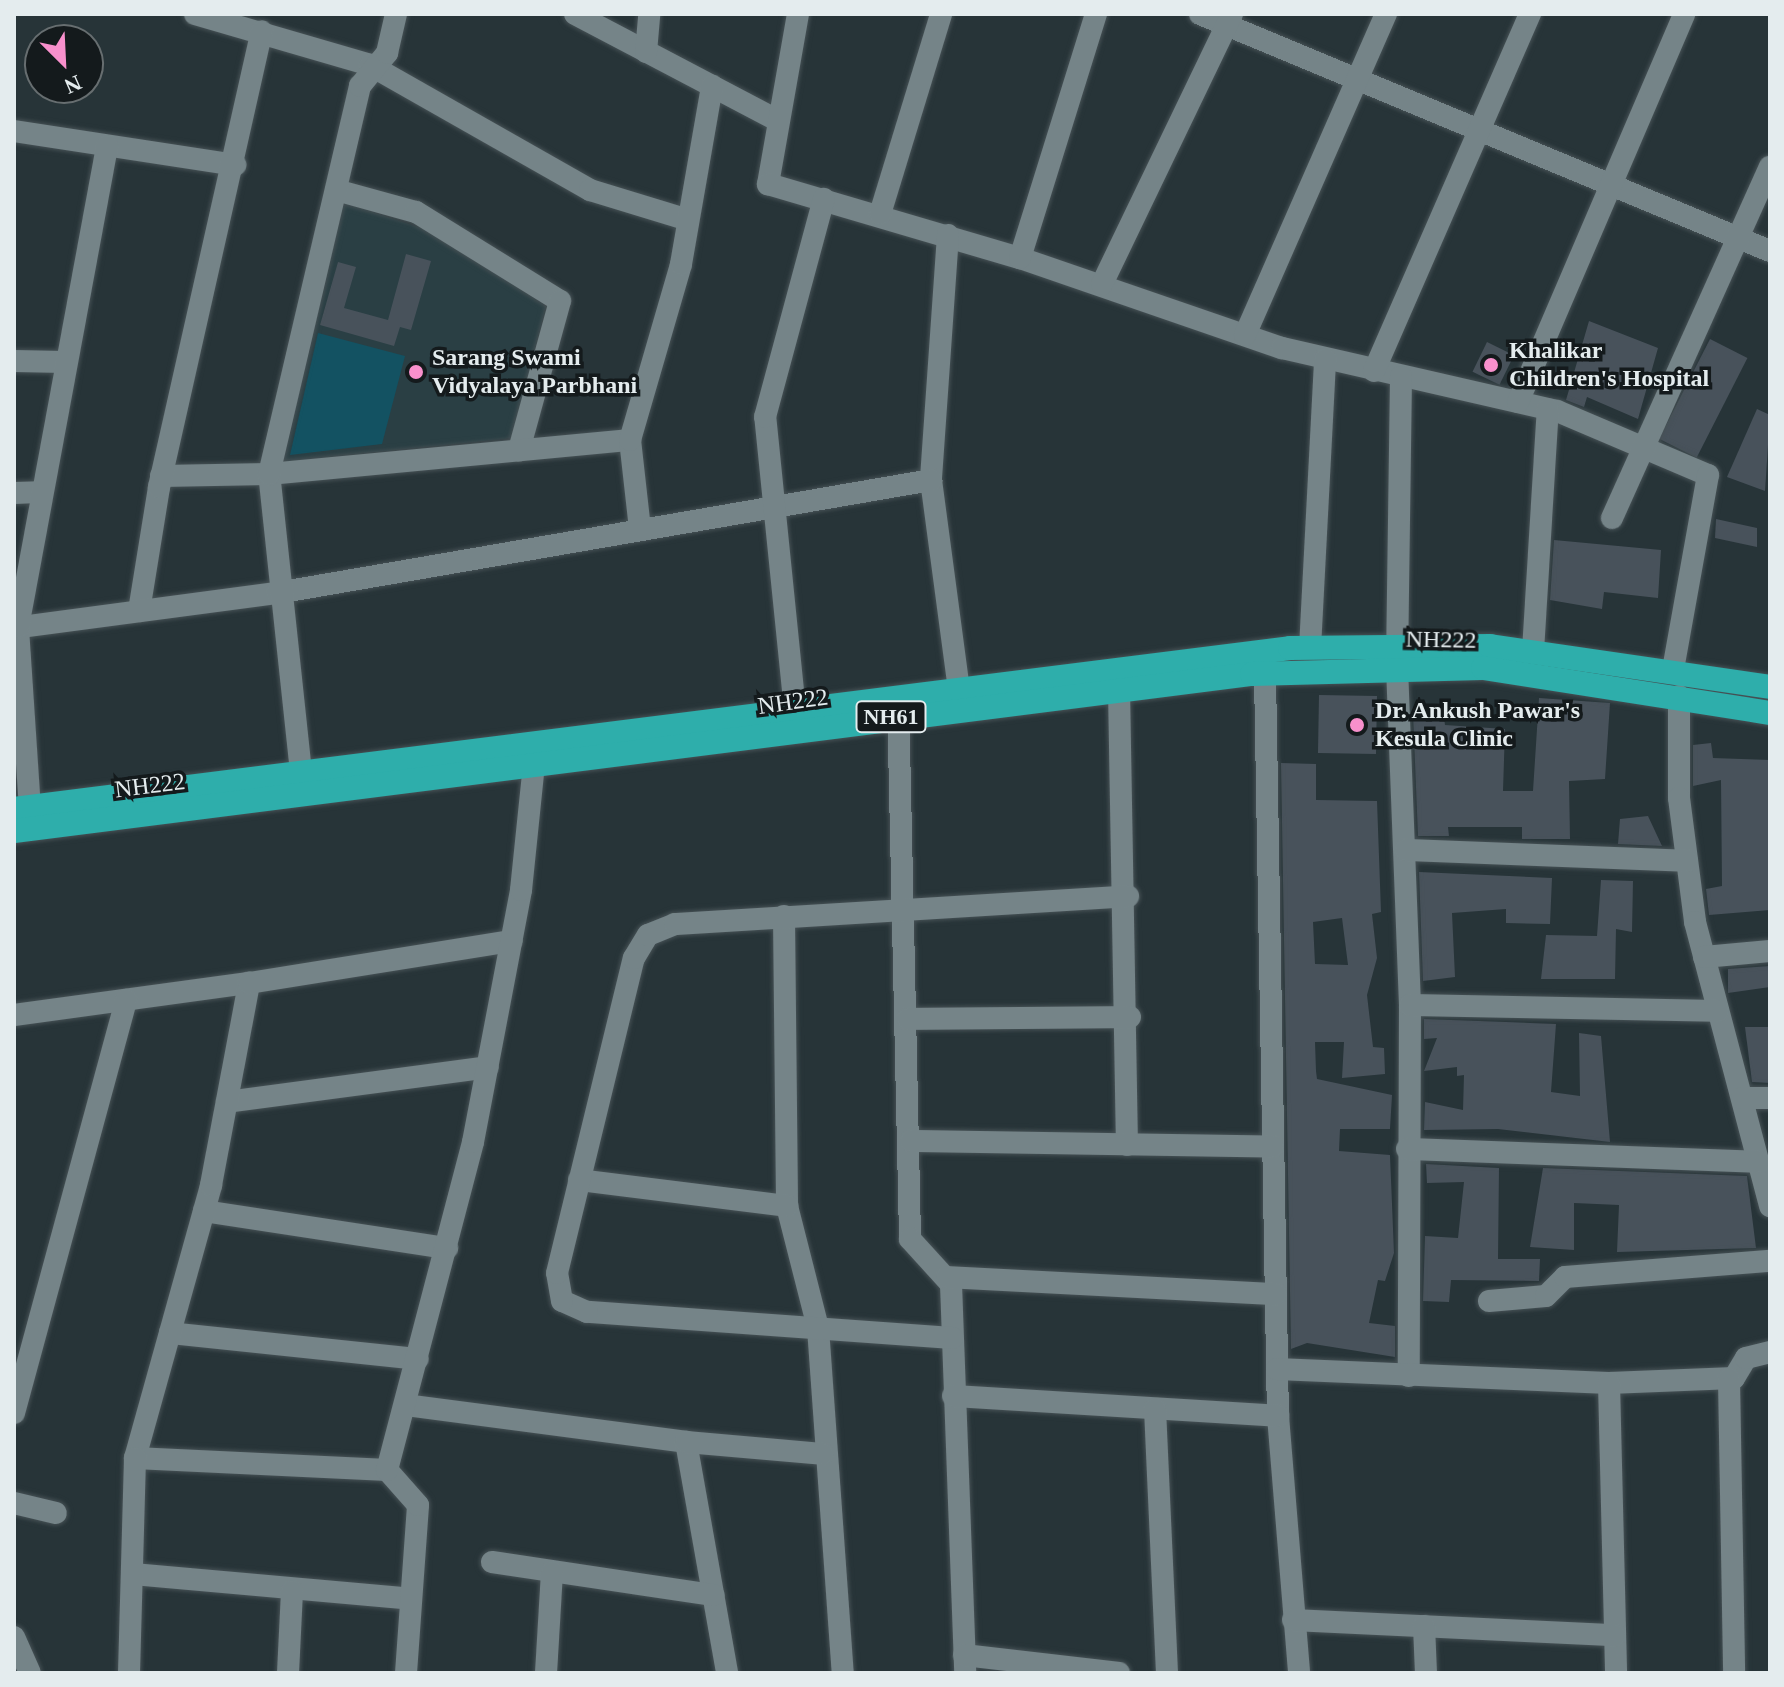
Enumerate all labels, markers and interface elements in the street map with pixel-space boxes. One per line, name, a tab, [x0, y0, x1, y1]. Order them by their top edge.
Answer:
north arrow	[24, 24, 104, 104]
text: N	[61, 70, 86, 99]
place label: Khalikar Children's Hospital	[1509, 337, 1709, 393]
place label: Sarang Swami Vidyalaya Parbhani	[432, 344, 637, 400]
marker: Khalikar Children's Hospital	[1480, 354, 1502, 376]
marker: Sarang Swami Vidyalaya Parbhani	[407, 363, 425, 381]
street label: NH222	[1405, 625, 1477, 655]
street label: NH222	[756, 683, 830, 721]
place label: Dr. Ankush Pawar's Kesula Clinic	[1375, 697, 1581, 753]
road number: NH61	[855, 699, 927, 735]
marker: Dr. Ankush Pawar's Kesula Clinic	[1346, 714, 1368, 736]
street label: NH222	[113, 767, 187, 805]

